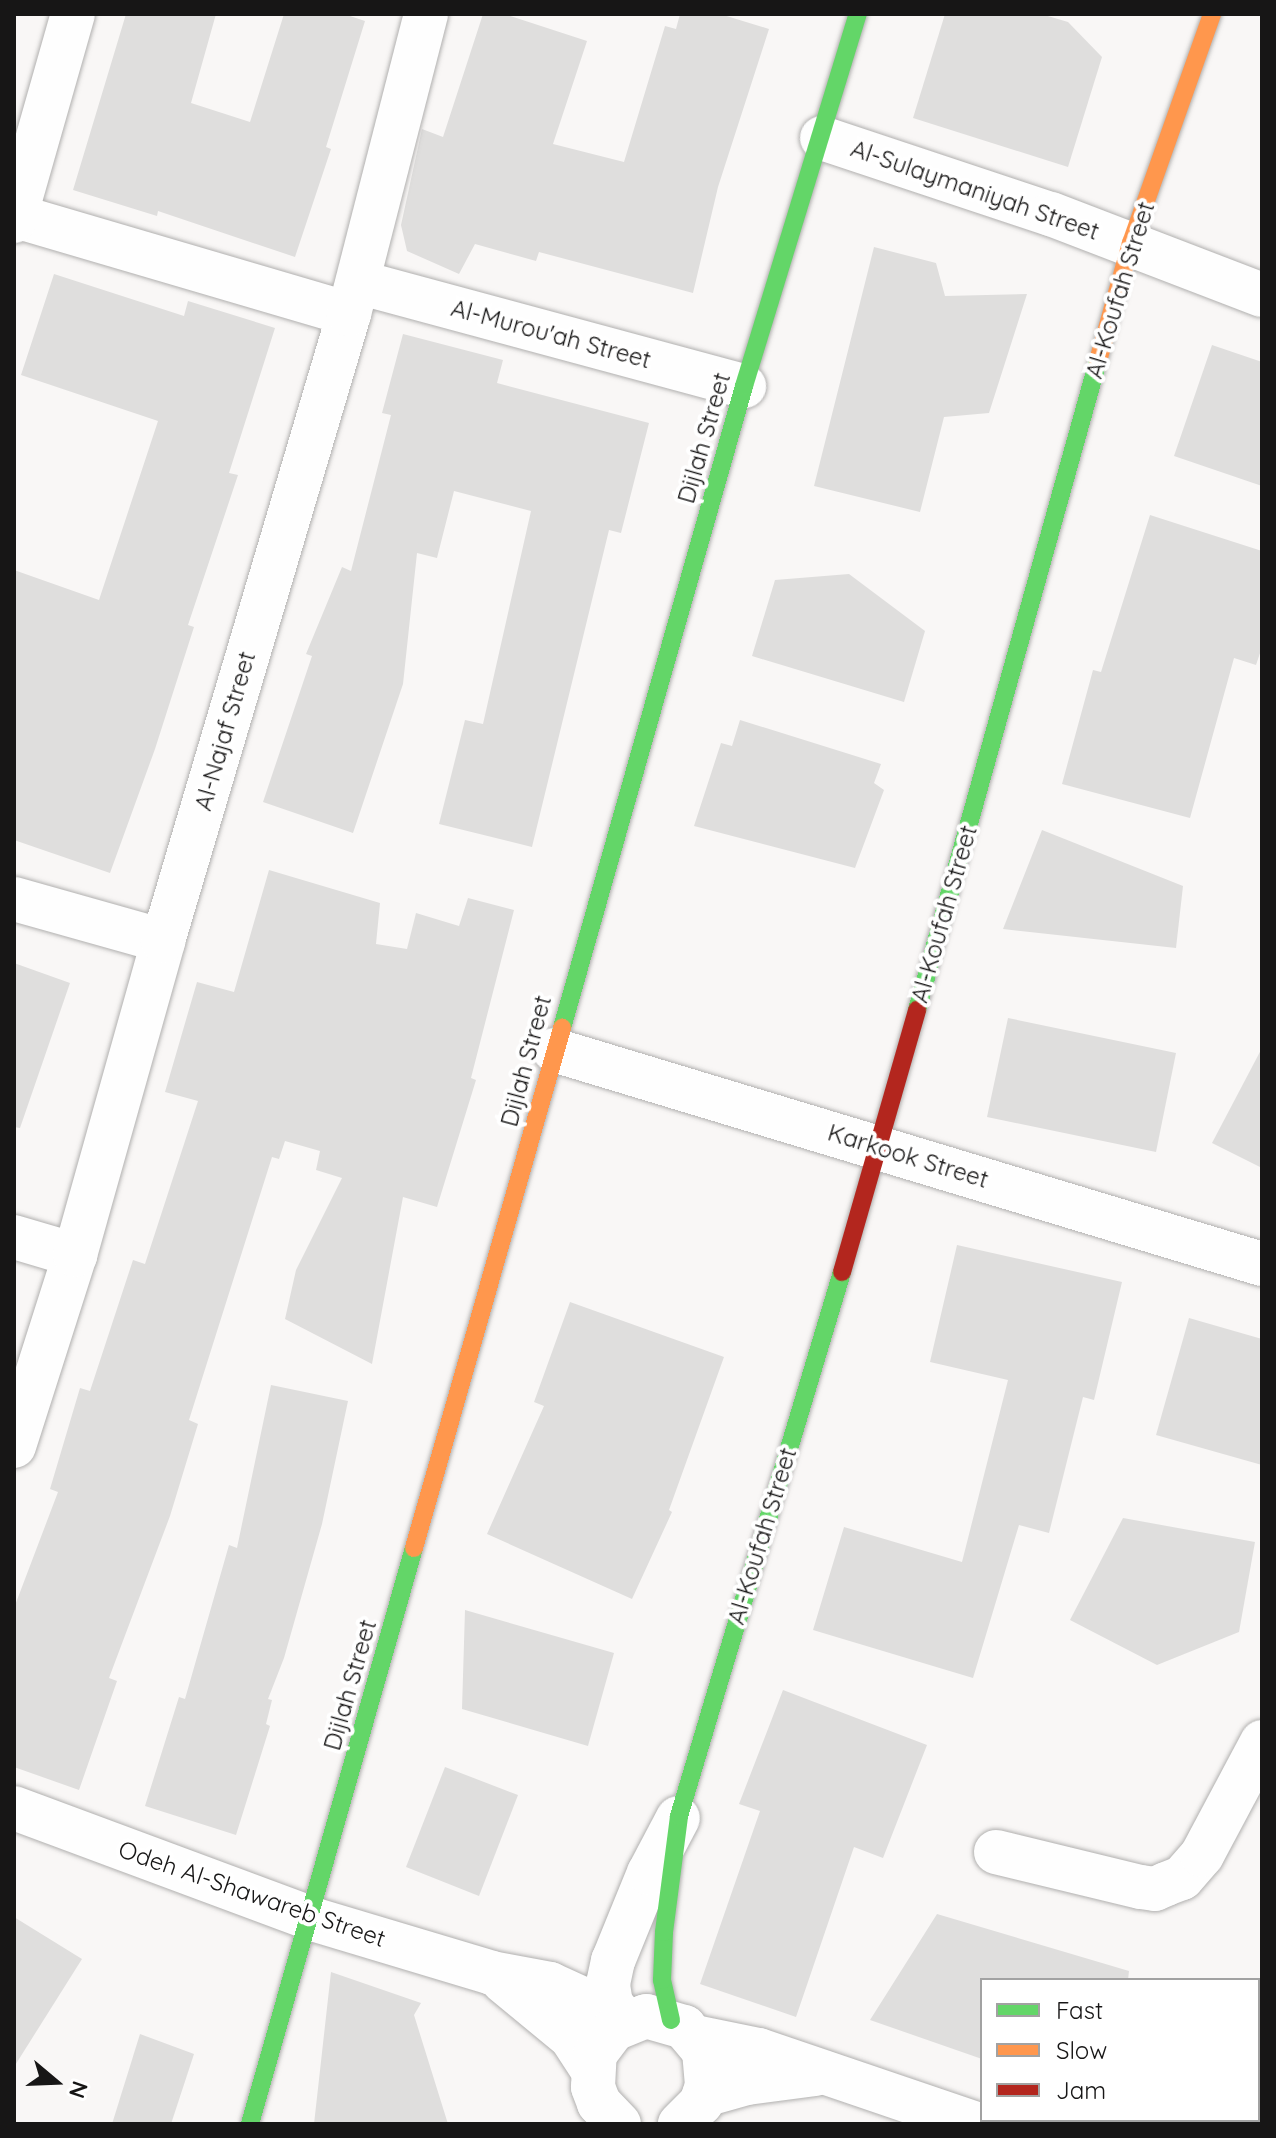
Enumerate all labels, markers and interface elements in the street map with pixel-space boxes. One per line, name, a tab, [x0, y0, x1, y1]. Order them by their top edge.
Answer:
street label: Al-Sulaymaniyah Street	[847, 134, 1103, 246]
street label: Al-Koufah Street	[1079, 198, 1161, 382]
street label: Al-Murou'ah Street	[448, 293, 654, 375]
street label: Dijlah Street	[672, 369, 736, 507]
street label: Al-Najaf Street	[189, 648, 261, 814]
street label: Al-Koufah Street	[905, 822, 983, 1006]
street label: Dijlah Street	[495, 992, 557, 1130]
street label: Karkook Street	[824, 1118, 992, 1194]
street label: Al-Koufah Street	[721, 1444, 803, 1628]
street label: Dijlah Street	[318, 1616, 382, 1754]
street label: Odeh Al-Shawareb Street	[115, 1835, 389, 1953]
legend	[980, 1978, 1260, 2122]
text: Fast	[1056, 1995, 1103, 2025]
text: Slow	[1056, 2035, 1107, 2065]
north arrow	[16, 2042, 96, 2122]
text: Jam	[1056, 2075, 1106, 2105]
text: N	[63, 2078, 95, 2102]

